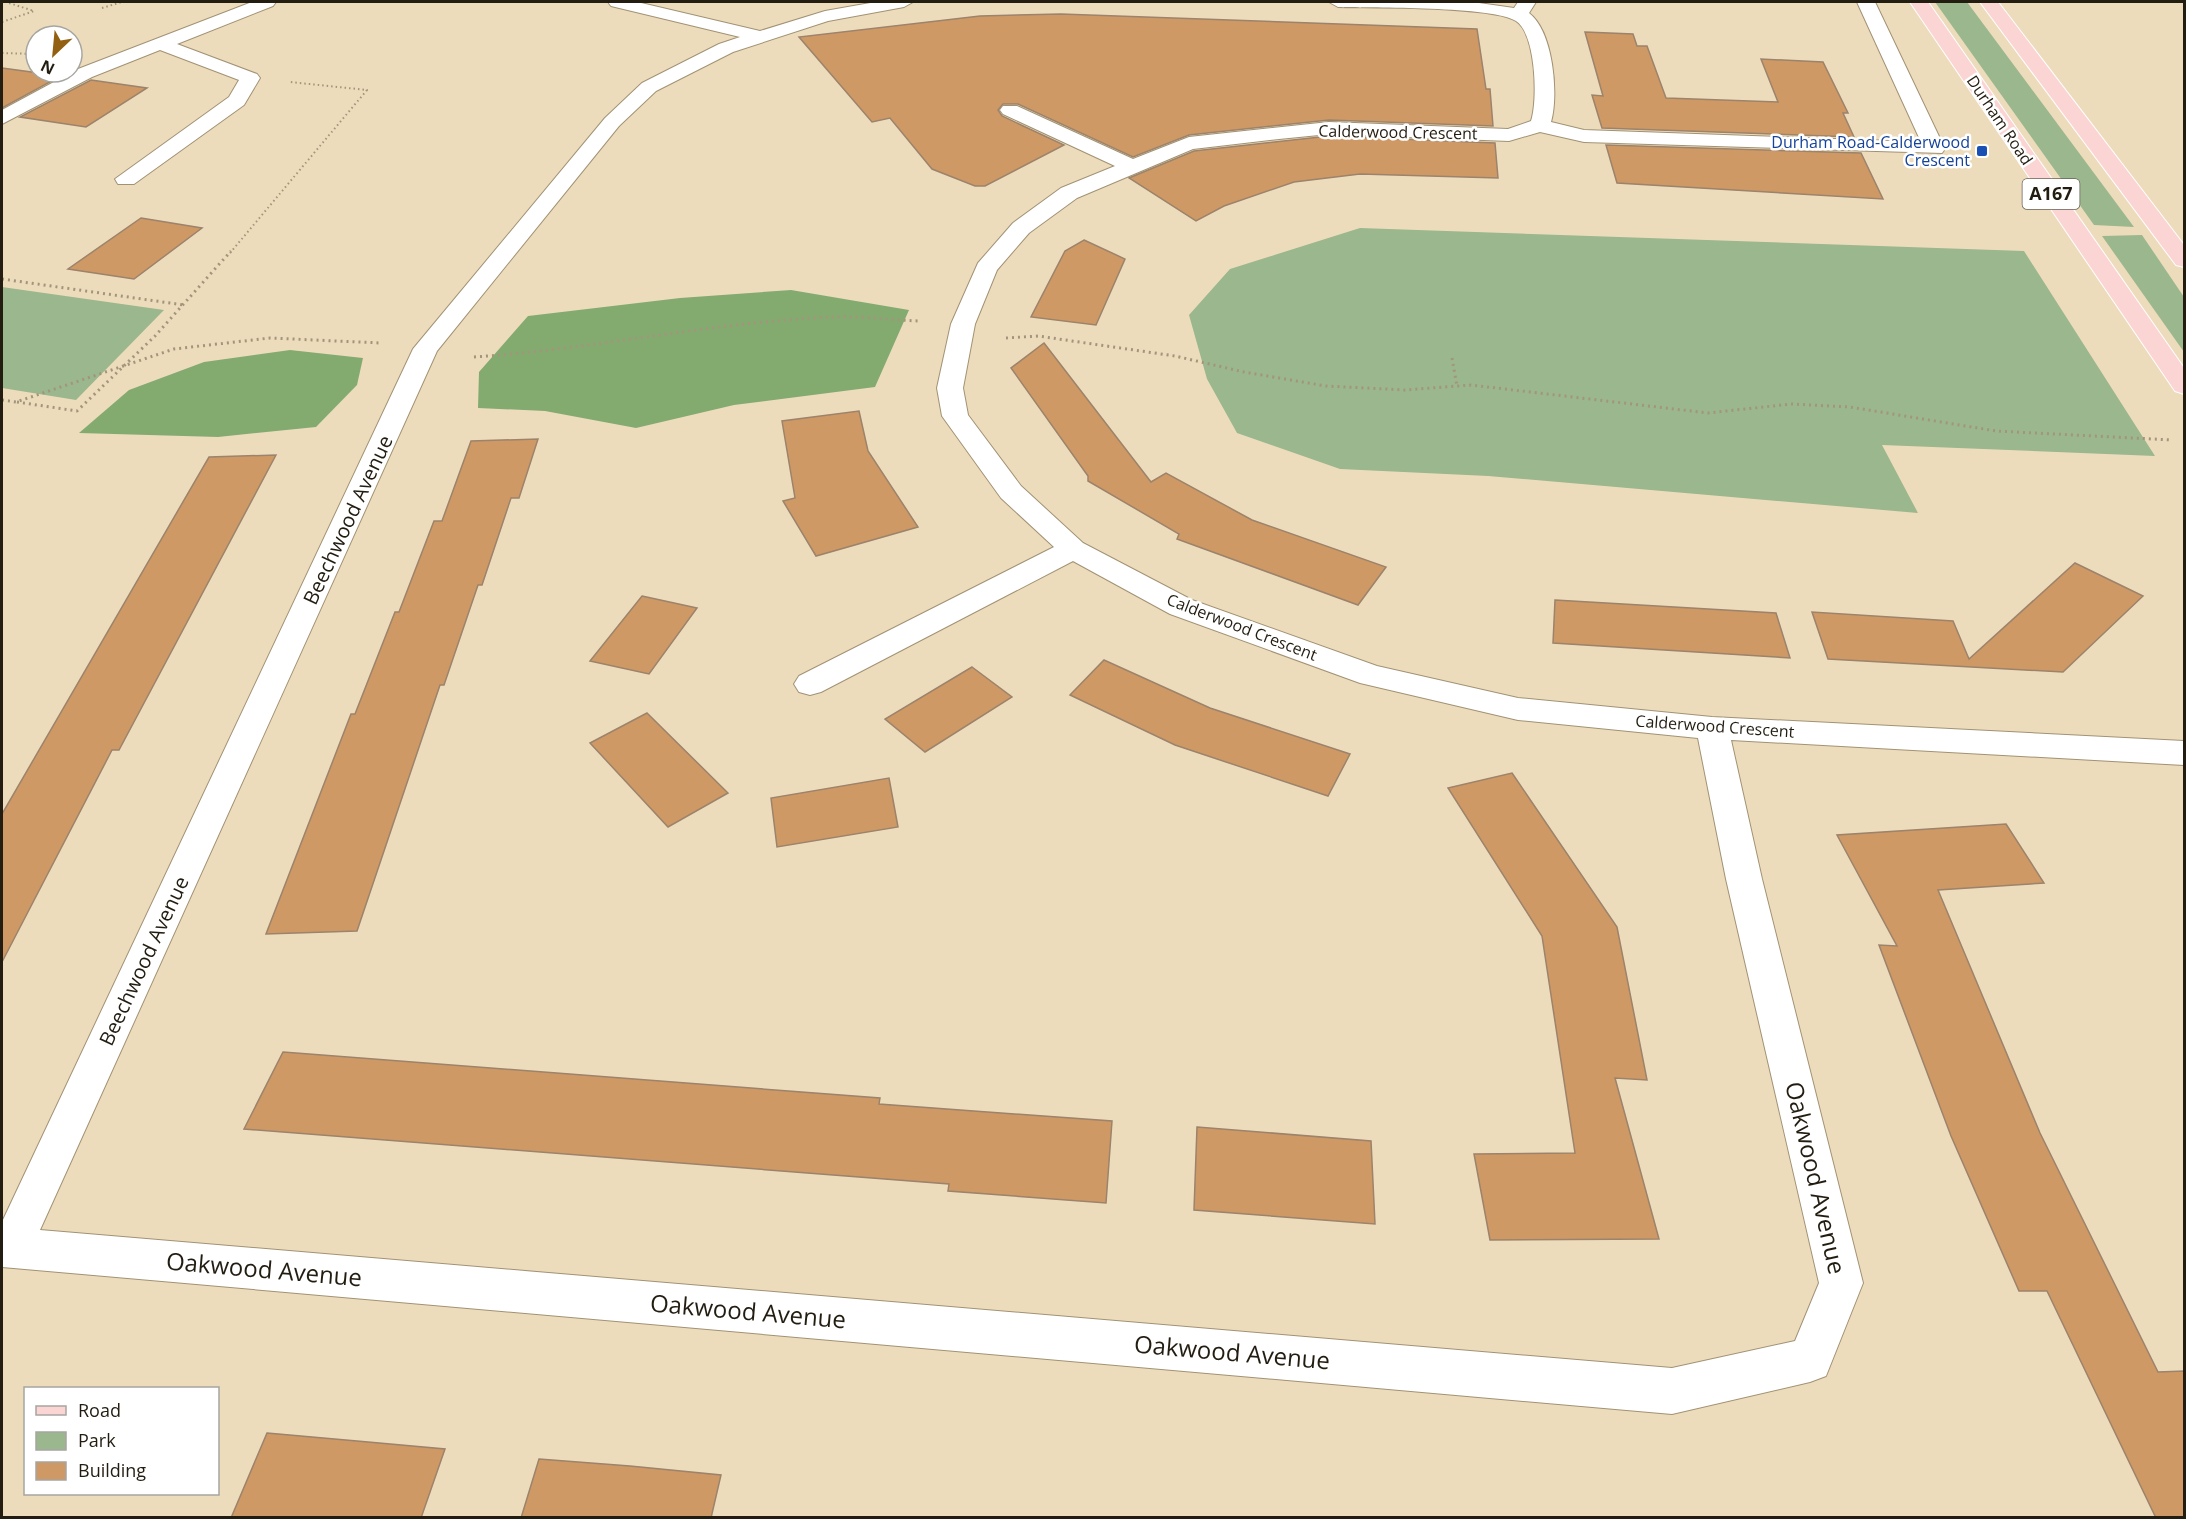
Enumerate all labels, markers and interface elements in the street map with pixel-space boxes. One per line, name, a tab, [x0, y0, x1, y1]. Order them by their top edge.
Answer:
north arrow	[24, 24, 84, 84]
text: N	[37, 55, 58, 80]
street label: Durham Road	[1962, 71, 2038, 169]
street label: Calderwood Crescent	[1318, 120, 1478, 144]
place label: Durham Road-Calderwood Crescent	[1771, 131, 1970, 171]
marker: Durham Road-Calderwood Crescent	[1975, 144, 1989, 158]
road number: A167	[2022, 179, 2080, 209]
street label: Beechwood Avenue	[296, 431, 399, 609]
street label: Calderwood Crescent	[1164, 588, 1321, 666]
street label: Calderwood Crescent	[1635, 709, 1796, 743]
street label: Beechwood Avenue	[92, 872, 195, 1050]
street label: Oakwood Avenue	[1778, 1078, 1855, 1277]
street label: Oakwood Avenue	[165, 1244, 363, 1294]
street label: Oakwood Avenue	[649, 1286, 847, 1336]
street label: Oakwood Avenue	[1133, 1327, 1331, 1377]
legend	[24, 1387, 219, 1495]
text: Road	[78, 1398, 121, 1422]
text: Park	[78, 1428, 116, 1452]
text: Building	[78, 1458, 146, 1482]

